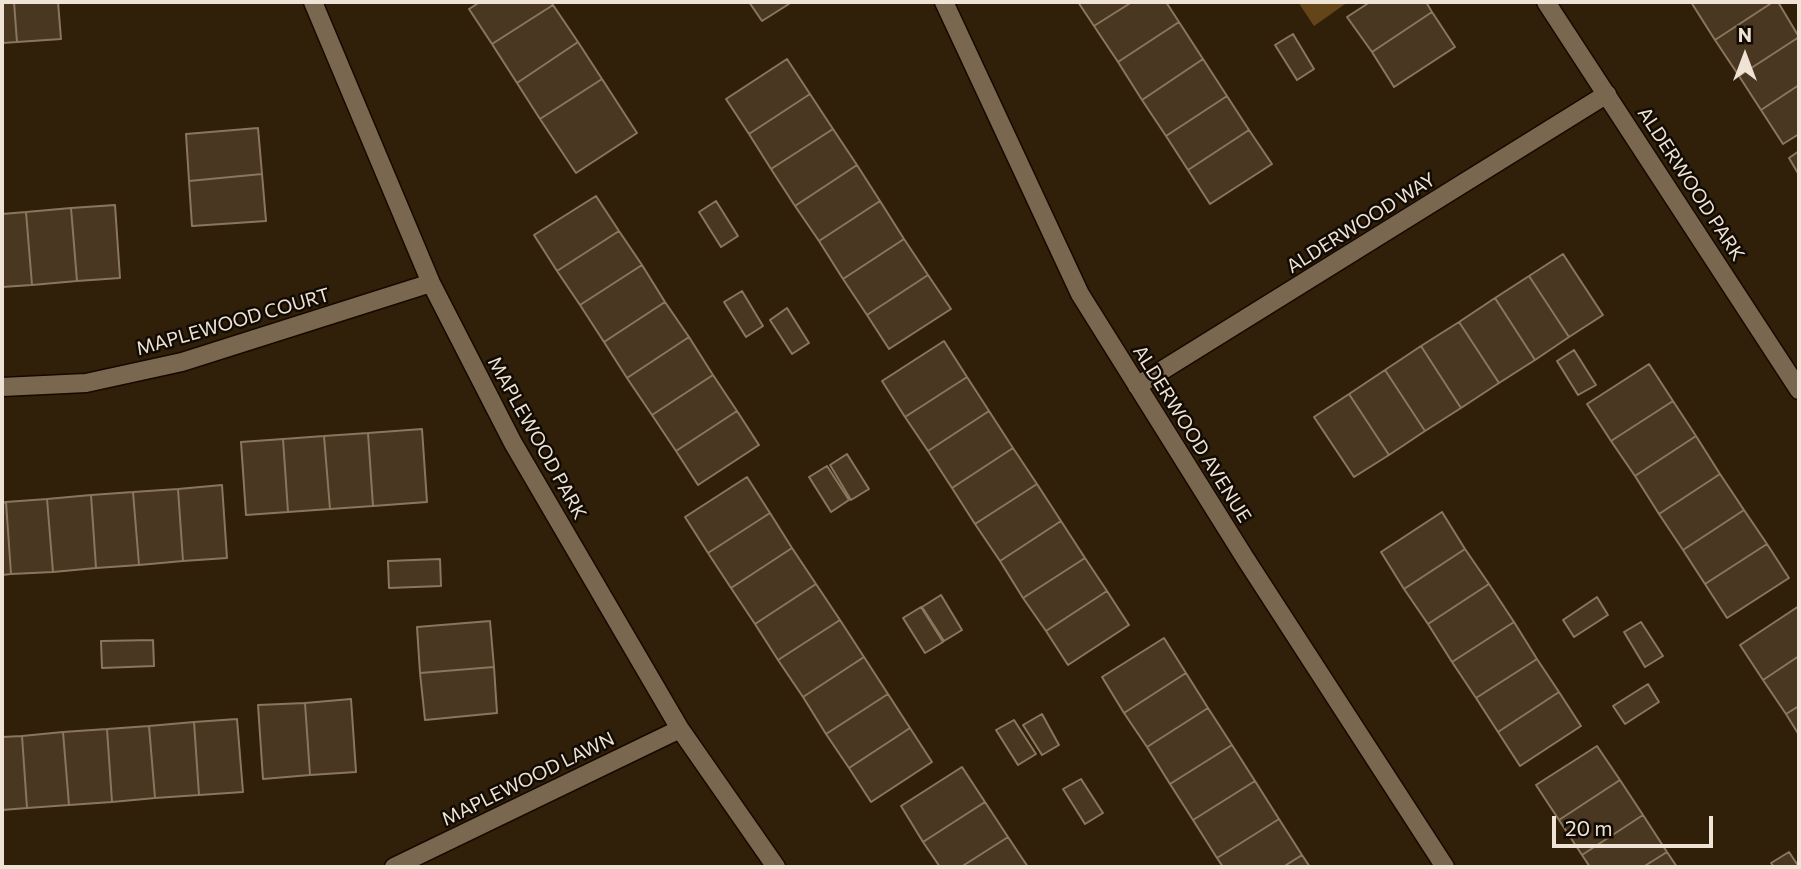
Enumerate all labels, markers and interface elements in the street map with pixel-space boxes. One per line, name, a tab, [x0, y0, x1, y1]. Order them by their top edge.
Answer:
north arrow	[1710, 21, 1780, 91]
text: N	[1738, 23, 1752, 46]
street label: ALDERWOOD PARK	[1633, 103, 1749, 265]
street label: ALDERWOOD WAY	[1282, 168, 1440, 278]
street label: MAPLEWOOD COURT	[134, 283, 332, 361]
street label: ALDERWOOD AVENUE	[1128, 341, 1256, 527]
street label: MAPLEWOOD PARK	[483, 353, 591, 523]
street label: MAPLEWOOD LAWN	[438, 727, 618, 831]
scale bar	[1556, 802, 1717, 846]
text: 20 m	[1565, 815, 1613, 840]

